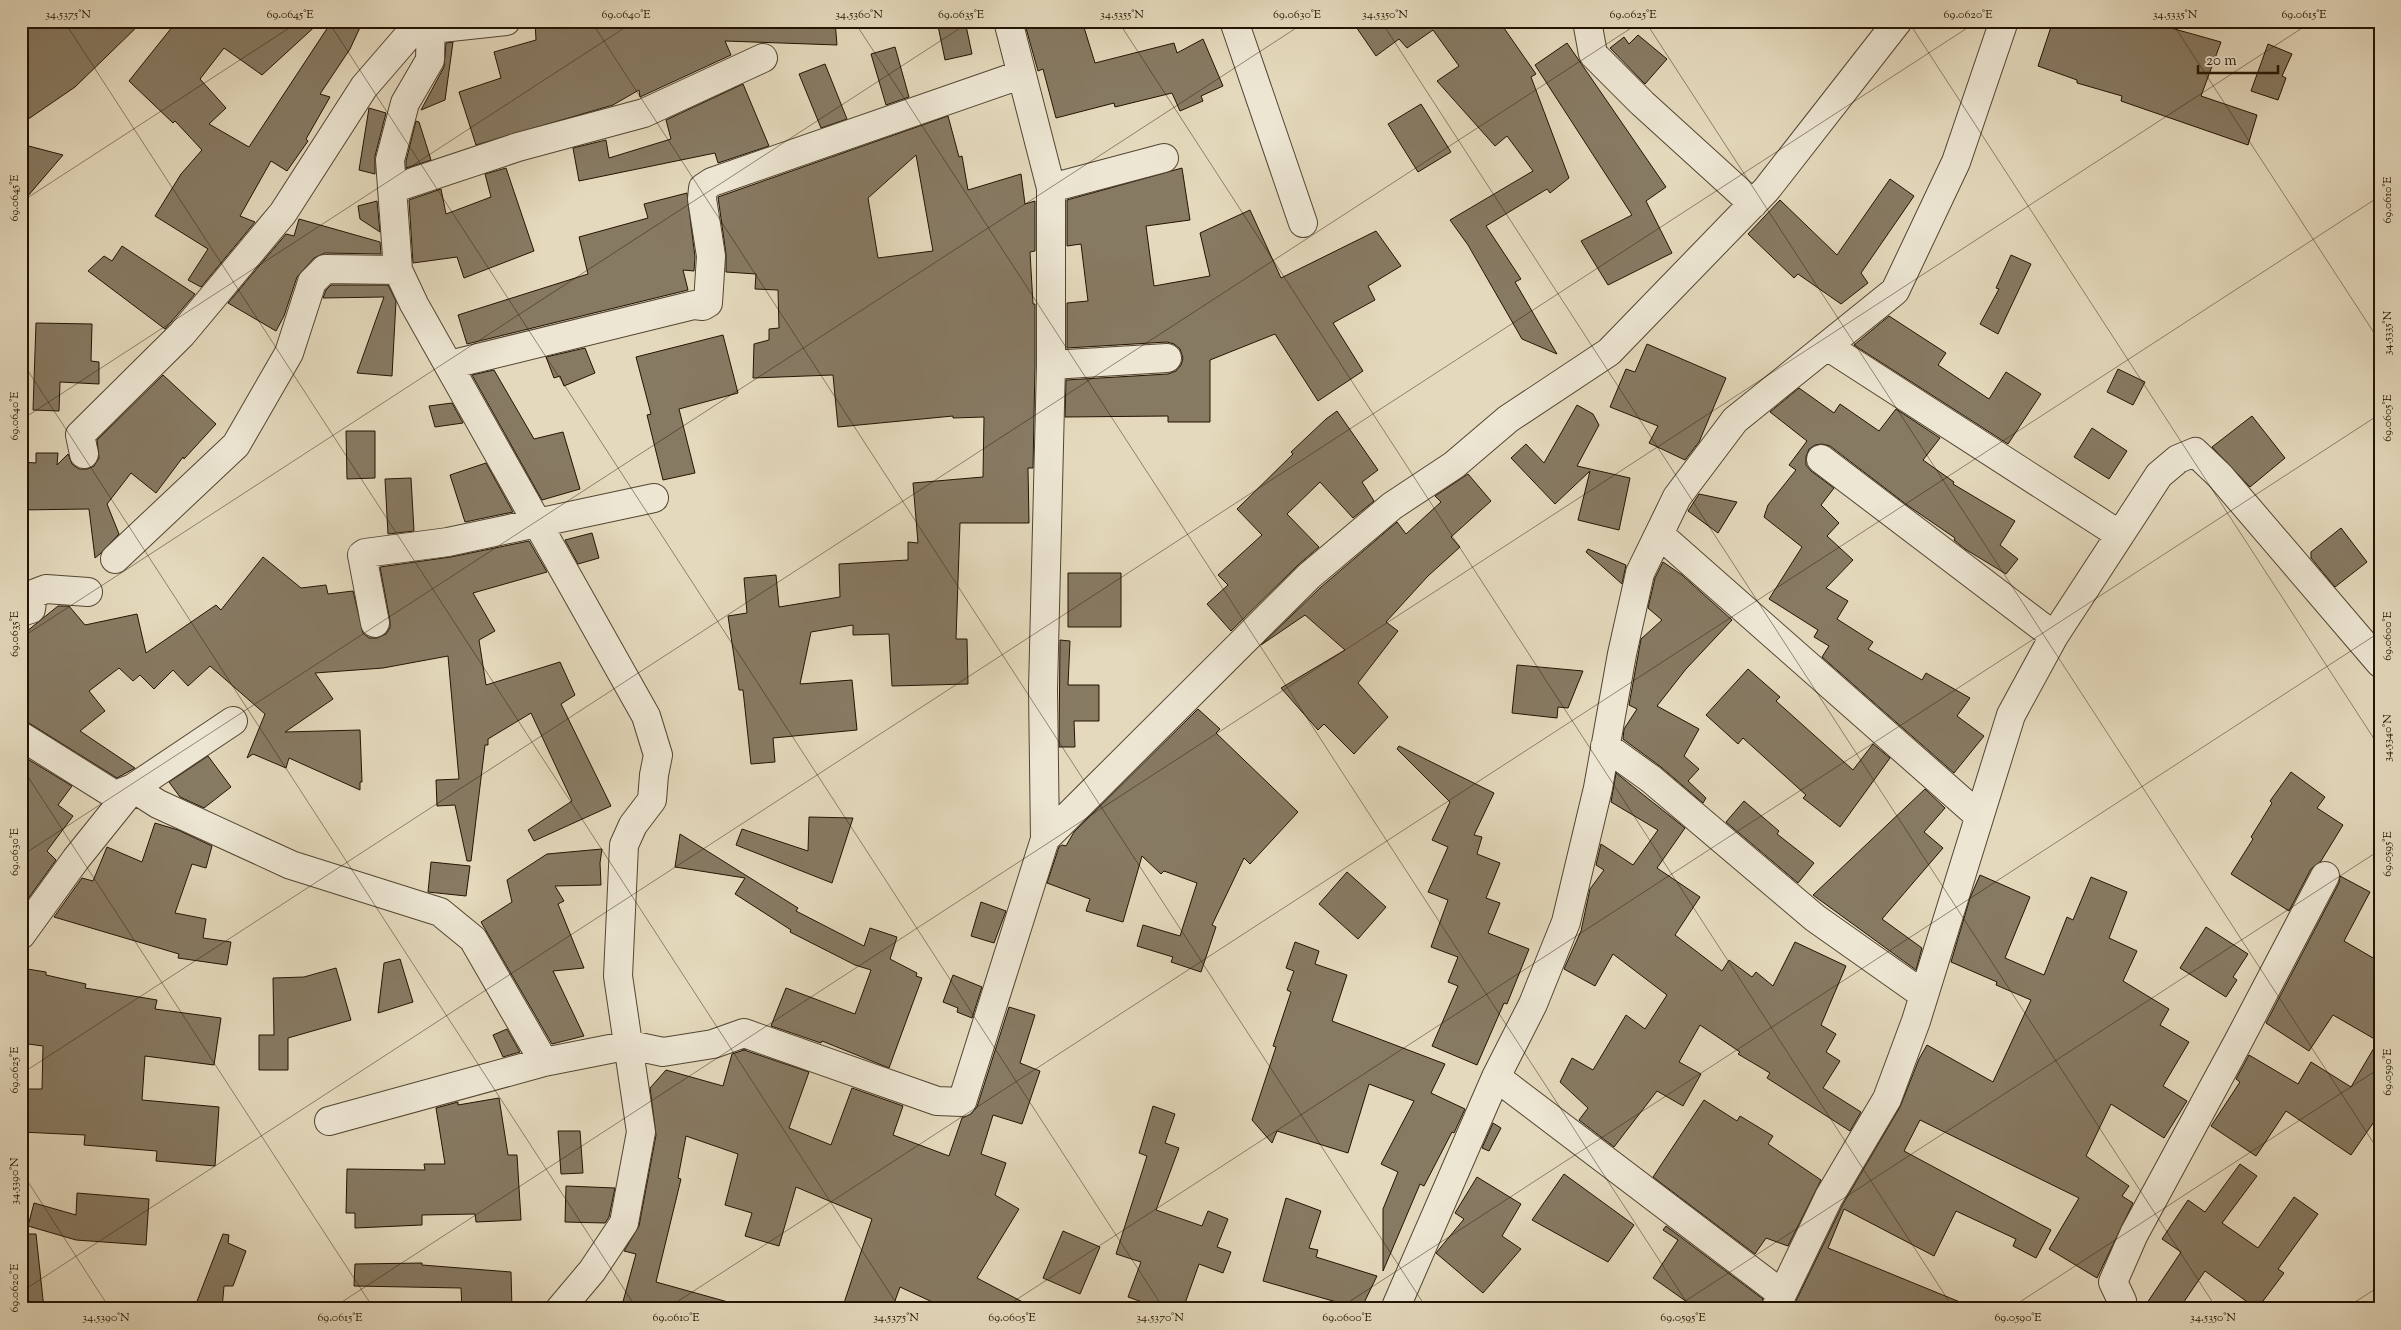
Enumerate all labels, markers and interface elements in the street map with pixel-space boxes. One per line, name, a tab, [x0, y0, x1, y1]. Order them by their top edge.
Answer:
text: 34.5375°N	[45, 6, 91, 24]
text: 69.0645°E	[266, 6, 314, 24]
text: 69.0640°E	[602, 6, 651, 24]
text: 34.5360°N	[835, 6, 883, 24]
text: 69.0635°E	[938, 6, 985, 24]
text: 34.5355°N	[1100, 6, 1144, 24]
text: 69.0630°E	[1273, 6, 1322, 24]
text: 34.5350°N	[1362, 6, 1408, 24]
text: 69.0625°E	[1610, 6, 1657, 24]
text: 69.0620°E	[1944, 6, 1993, 24]
text: 34.5335°N	[2153, 6, 2198, 24]
text: 69.0615°E	[2281, 6, 2327, 24]
scale bar	[2198, 42, 2278, 74]
text: 20 m	[2206, 51, 2237, 72]
text: 69.0645°E	[6, 174, 24, 222]
text: 69.0610°E	[2379, 176, 2397, 224]
text: 34.5335°N	[2379, 310, 2397, 355]
text: 69.0640°E	[6, 391, 24, 440]
text: 69.0605°E	[2379, 393, 2397, 442]
text: 69.0635°E	[6, 610, 24, 657]
text: 69.0600°E	[2379, 610, 2397, 661]
text: 34.5340°N	[2379, 714, 2397, 762]
text: 69.0630°E	[6, 827, 24, 876]
text: 69.0595°E	[2379, 831, 2397, 877]
text: 69.0625°E	[6, 1046, 24, 1093]
text: 69.0590°E	[2379, 1048, 2397, 1096]
text: 34.5390°N	[6, 1157, 24, 1205]
text: 69.0620°E	[6, 1263, 24, 1312]
text: 34.5390°N	[82, 1309, 130, 1327]
text: 69.0615°E	[317, 1309, 363, 1327]
text: 69.0610°E	[652, 1309, 700, 1327]
text: 34.5375°N	[873, 1309, 919, 1327]
text: 69.0605°E	[988, 1309, 1037, 1327]
text: 34.5370°N	[1136, 1309, 1184, 1327]
text: 69.0600°E	[1322, 1309, 1373, 1327]
text: 69.0595°E	[1660, 1309, 1706, 1327]
text: 69.0590°E	[1994, 1309, 2042, 1327]
text: 34.5350°N	[2190, 1309, 2236, 1327]

